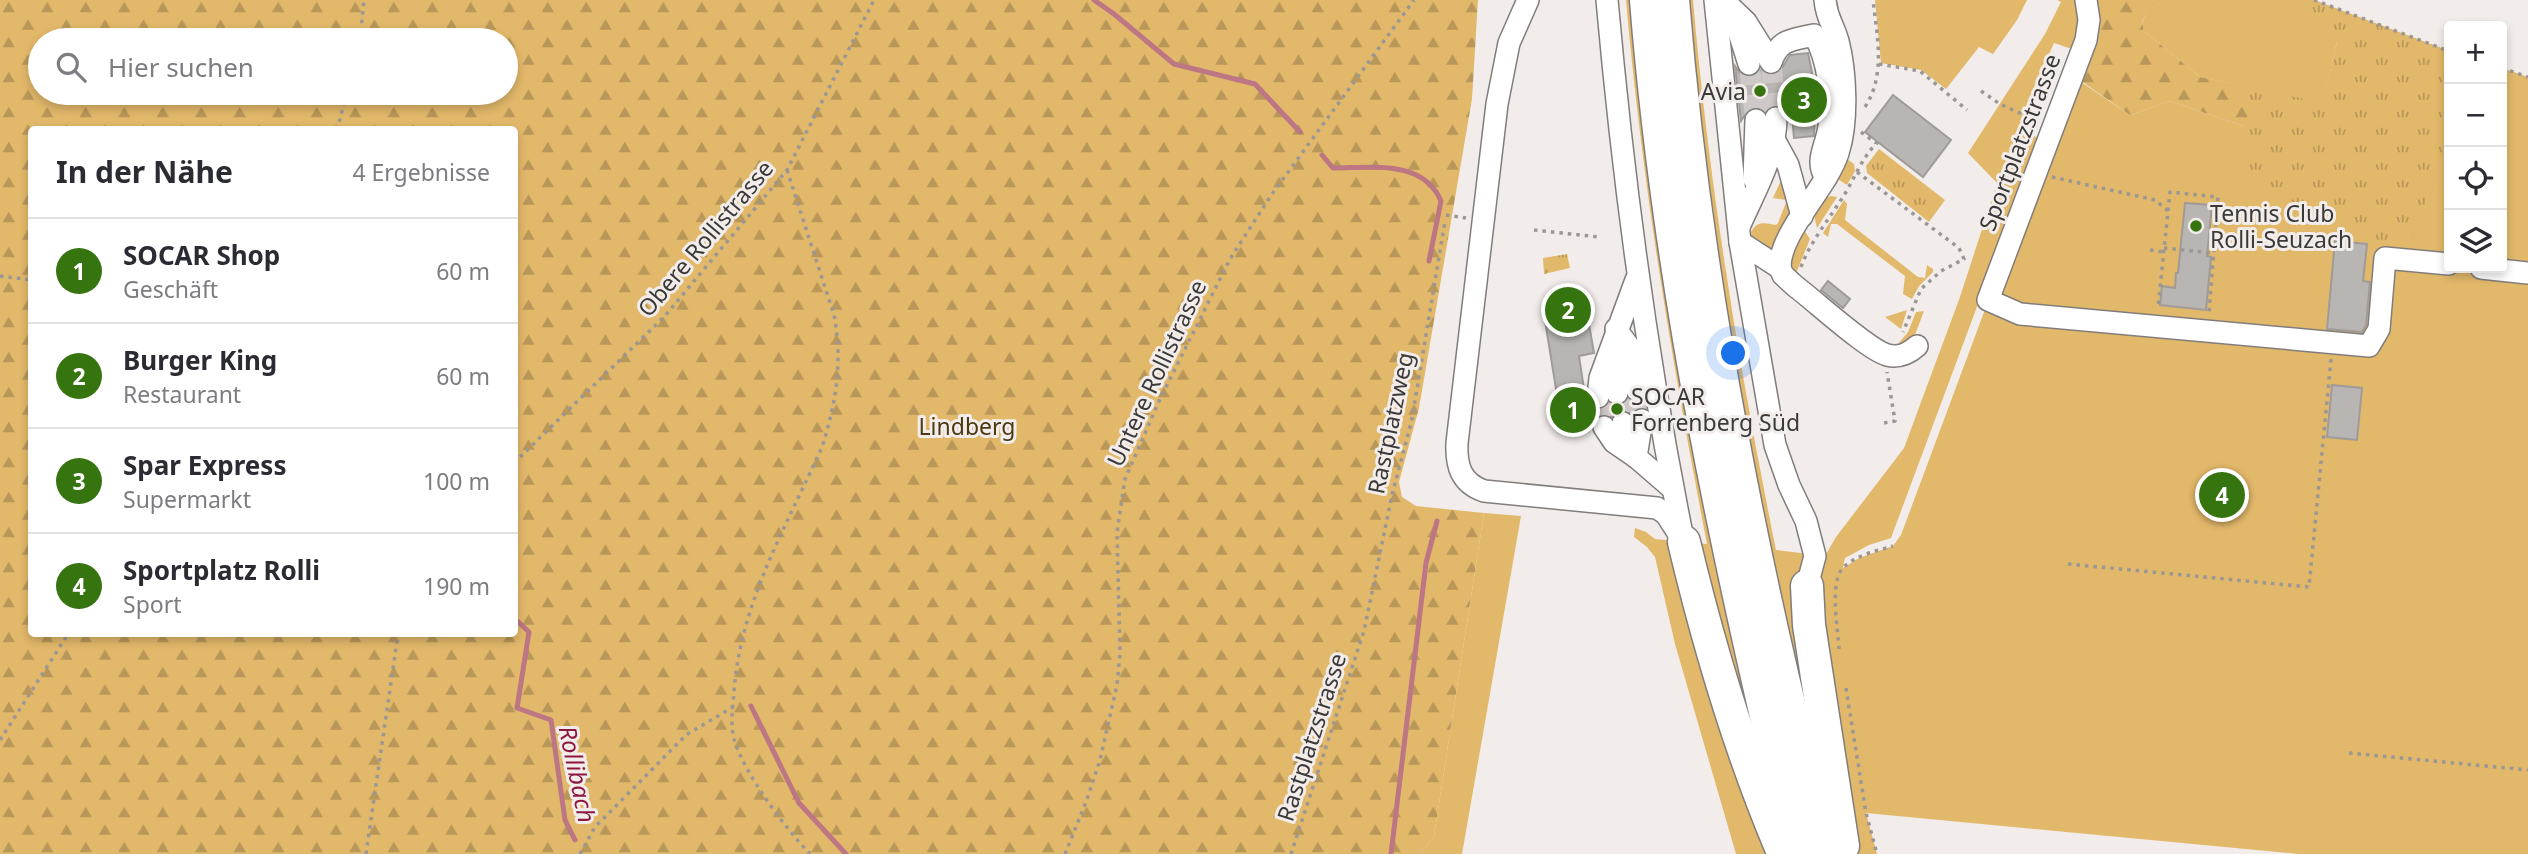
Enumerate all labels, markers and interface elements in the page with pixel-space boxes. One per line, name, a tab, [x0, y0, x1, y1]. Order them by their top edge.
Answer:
map controls	[2444, 21, 2507, 273]
button: +	[2444, 21, 2507, 84]
search box	[28, 28, 518, 105]
icon: search	[52, 48, 90, 86]
text: Hier suchen	[108, 49, 254, 85]
street label: Sportplatzstrasse	[1971, 49, 2067, 235]
pin: 3	[1781, 74, 1827, 126]
place label: Avia	[1701, 75, 1746, 107]
marker: Avia	[1752, 83, 1768, 99]
button: −	[2444, 84, 2507, 147]
button: locate	[2444, 147, 2507, 210]
text: In der Nähe	[56, 151, 233, 192]
street label: Obere Rollistrasse	[630, 153, 780, 323]
text: 4 Ergebnisse	[352, 156, 490, 188]
place label: Tennis Club Rolli-Seuzach	[2210, 197, 2352, 255]
button: layers	[2444, 210, 2507, 273]
marker: Tennis Club Rolli-Seuzach	[2188, 218, 2204, 234]
text: SOCAR Shop	[123, 237, 280, 273]
text: 1	[72, 255, 86, 287]
text: 60 m	[436, 255, 490, 287]
text: Geschäft	[123, 273, 218, 305]
street label: Untere Rollistrasse	[1099, 274, 1213, 472]
pin: 2	[1545, 284, 1591, 336]
your location	[1716, 336, 1750, 370]
text: Burger King	[123, 342, 277, 378]
street label: Rastplatzweg	[1359, 349, 1421, 497]
text: 2	[72, 360, 86, 392]
text: 60 m	[436, 360, 490, 392]
text: Restaurant	[123, 378, 241, 410]
place label: SOCAR Forrenberg Süd	[1631, 380, 1800, 438]
pin: 1	[1550, 384, 1596, 436]
marker: SOCAR Forrenberg Süd	[1609, 401, 1625, 417]
park label: Lindberg	[919, 410, 1015, 442]
text: Spar Express	[123, 447, 286, 483]
text: 3	[72, 465, 86, 497]
text: 100 m	[423, 465, 490, 497]
pin: 4	[2199, 469, 2245, 521]
text: Supermarkt	[123, 483, 251, 515]
text: Sportplatz Rolli	[123, 552, 320, 588]
text: 4	[72, 570, 86, 602]
text: 190 m	[423, 570, 490, 602]
text: Sport	[123, 588, 182, 620]
street label: Rastplatzstrasse	[1269, 649, 1353, 825]
water label: Rollibach	[552, 723, 604, 825]

